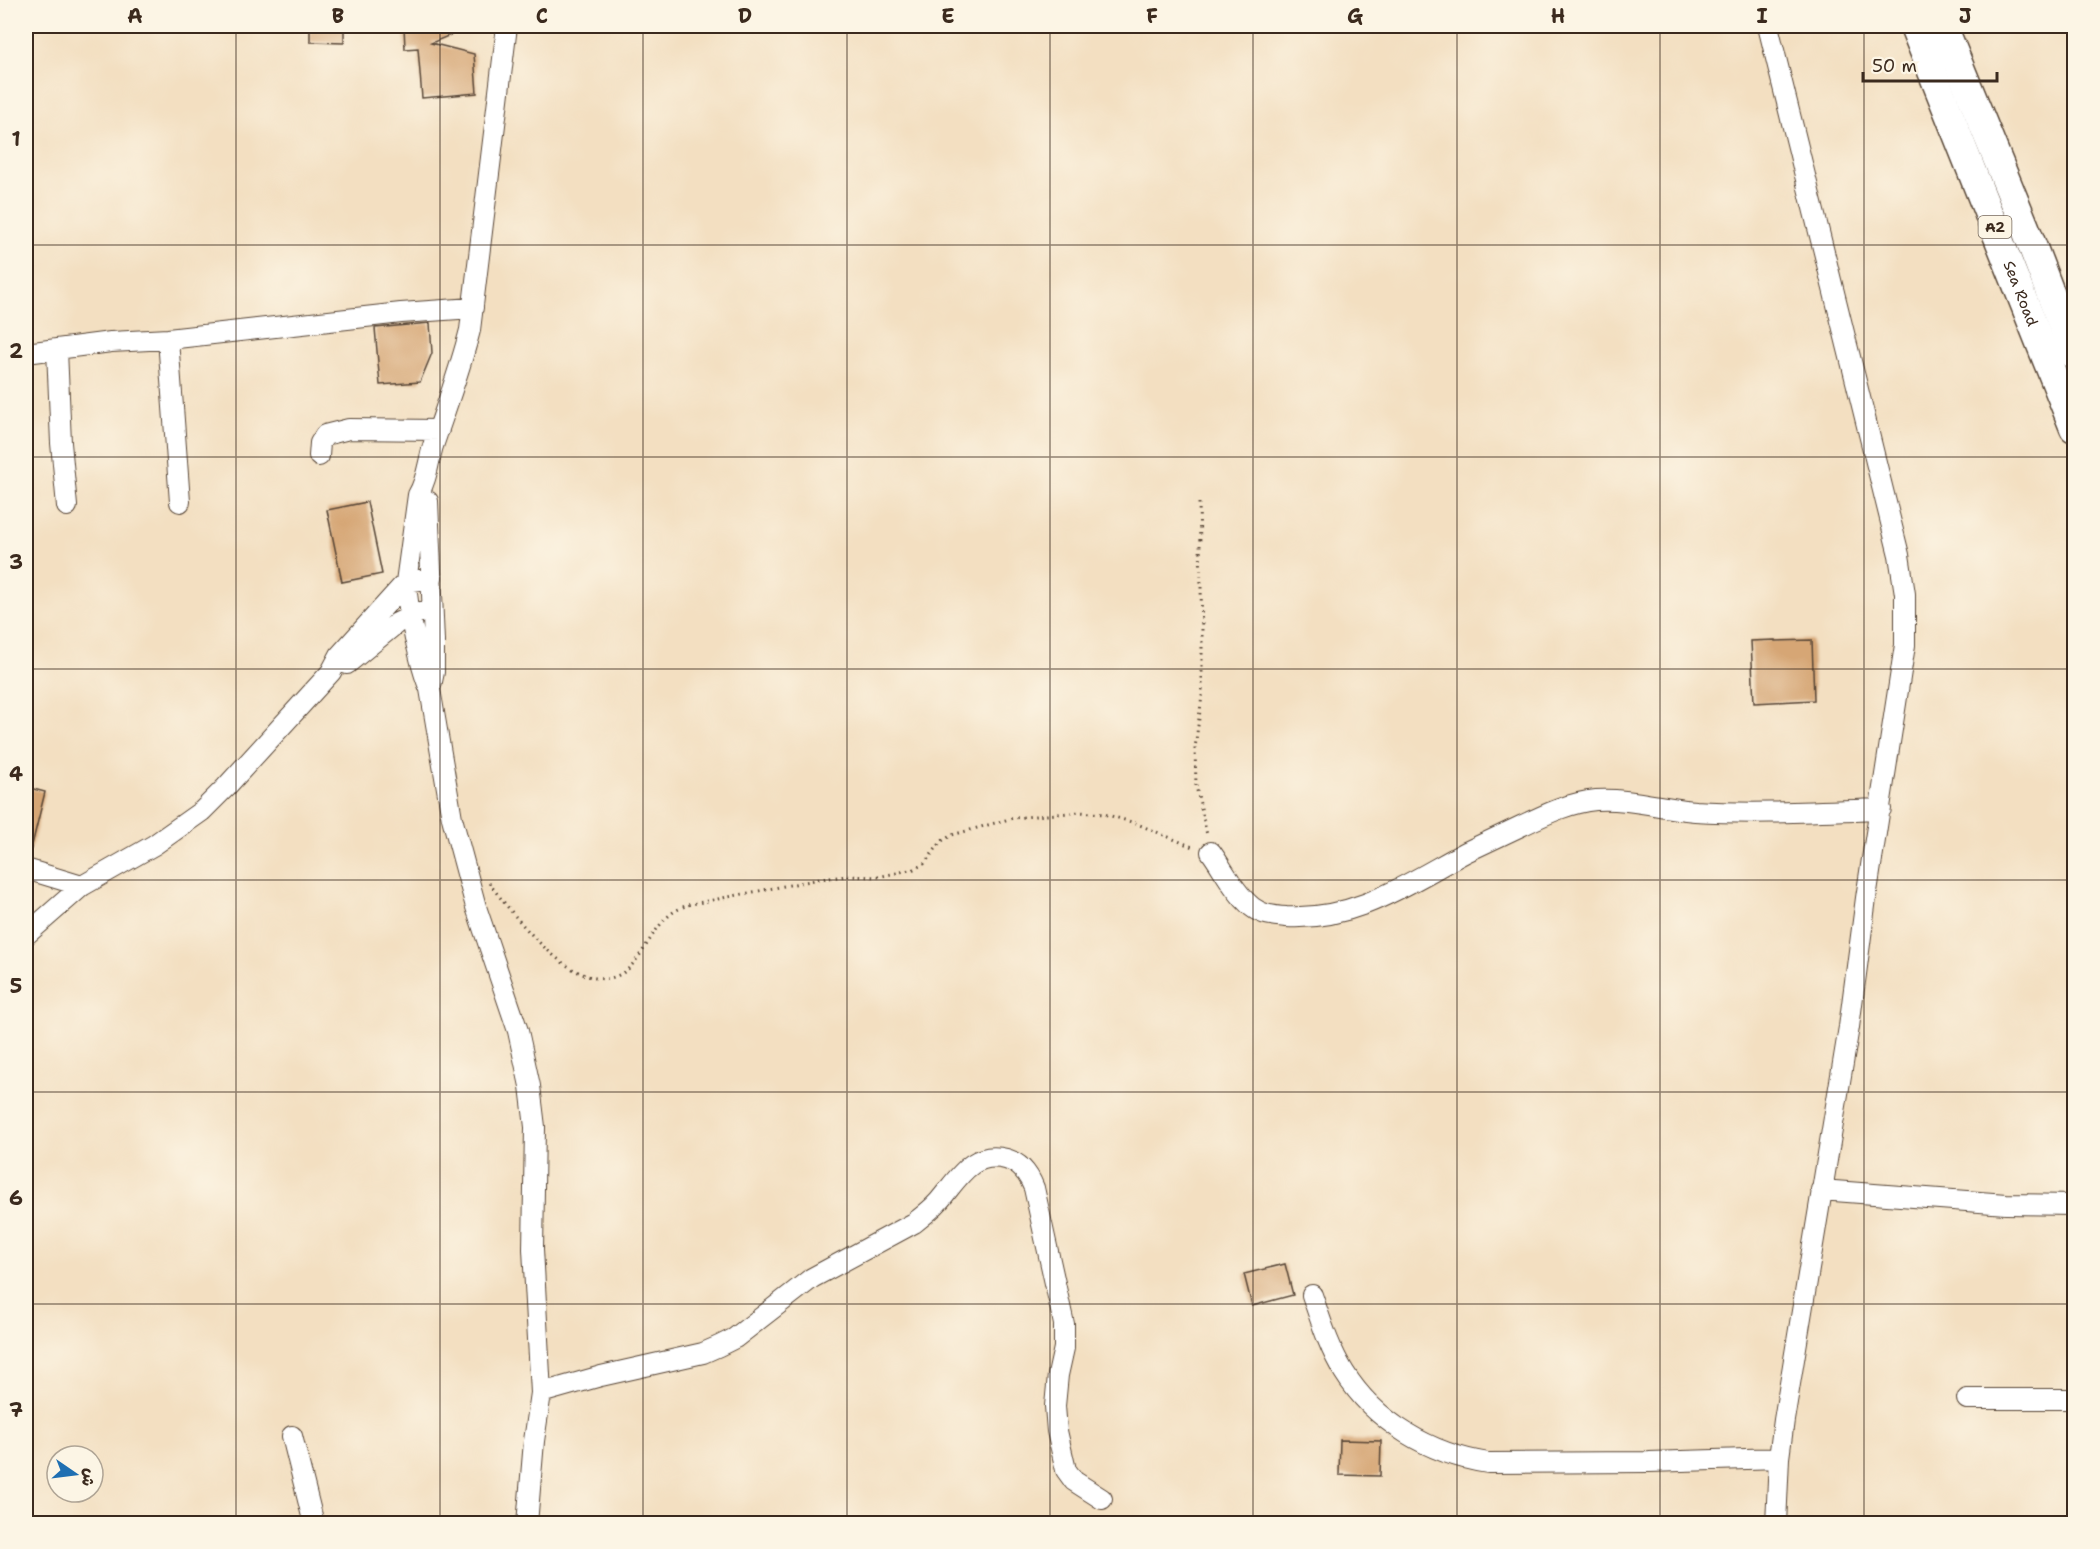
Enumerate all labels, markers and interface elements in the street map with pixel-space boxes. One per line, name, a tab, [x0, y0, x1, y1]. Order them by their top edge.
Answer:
text: A	[127, 3, 143, 29]
text: B	[332, 3, 344, 29]
text: C	[536, 3, 548, 29]
text: D	[738, 3, 752, 29]
text: E	[941, 3, 955, 29]
text: F	[1146, 3, 1158, 29]
text: G	[1347, 3, 1363, 29]
text: H	[1551, 3, 1565, 29]
text: I	[1756, 3, 1768, 29]
text: J	[1959, 3, 1972, 29]
scale bar	[1863, 45, 1996, 83]
text: 50 m	[1872, 54, 1917, 78]
text: 1	[11, 126, 21, 152]
road number: A2	[1978, 216, 2012, 238]
street label: Sea Road	[1999, 258, 2043, 330]
text: 2	[9, 338, 23, 364]
text: 3	[9, 549, 23, 575]
text: 4	[9, 761, 23, 787]
text: 5	[10, 973, 22, 999]
text: 6	[9, 1185, 23, 1211]
text: 7	[9, 1397, 23, 1423]
north arrow	[45, 1444, 105, 1504]
text: ش	[77, 1466, 101, 1489]

